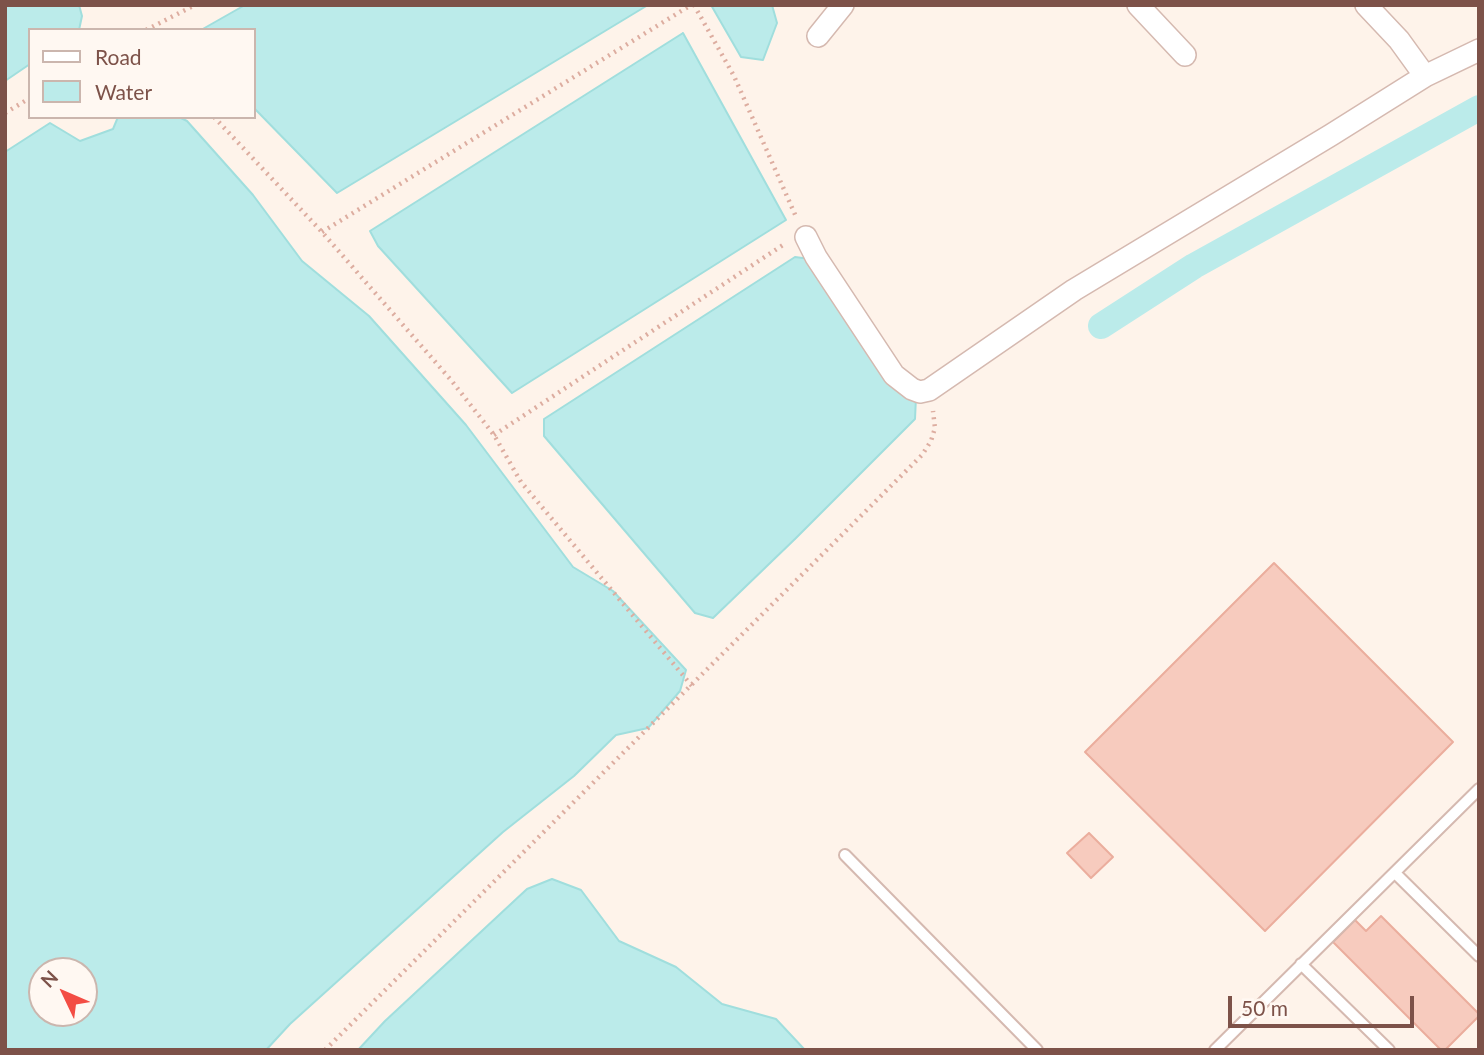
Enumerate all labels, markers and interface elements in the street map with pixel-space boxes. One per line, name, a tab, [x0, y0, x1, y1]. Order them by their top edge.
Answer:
legend	[28, 28, 256, 119]
text: Road	[95, 44, 142, 69]
text: Water	[95, 79, 152, 104]
north arrow	[28, 957, 98, 1027]
text: N	[36, 965, 62, 992]
scale bar	[1232, 982, 1418, 1026]
text: 50 m	[1241, 995, 1288, 1020]

